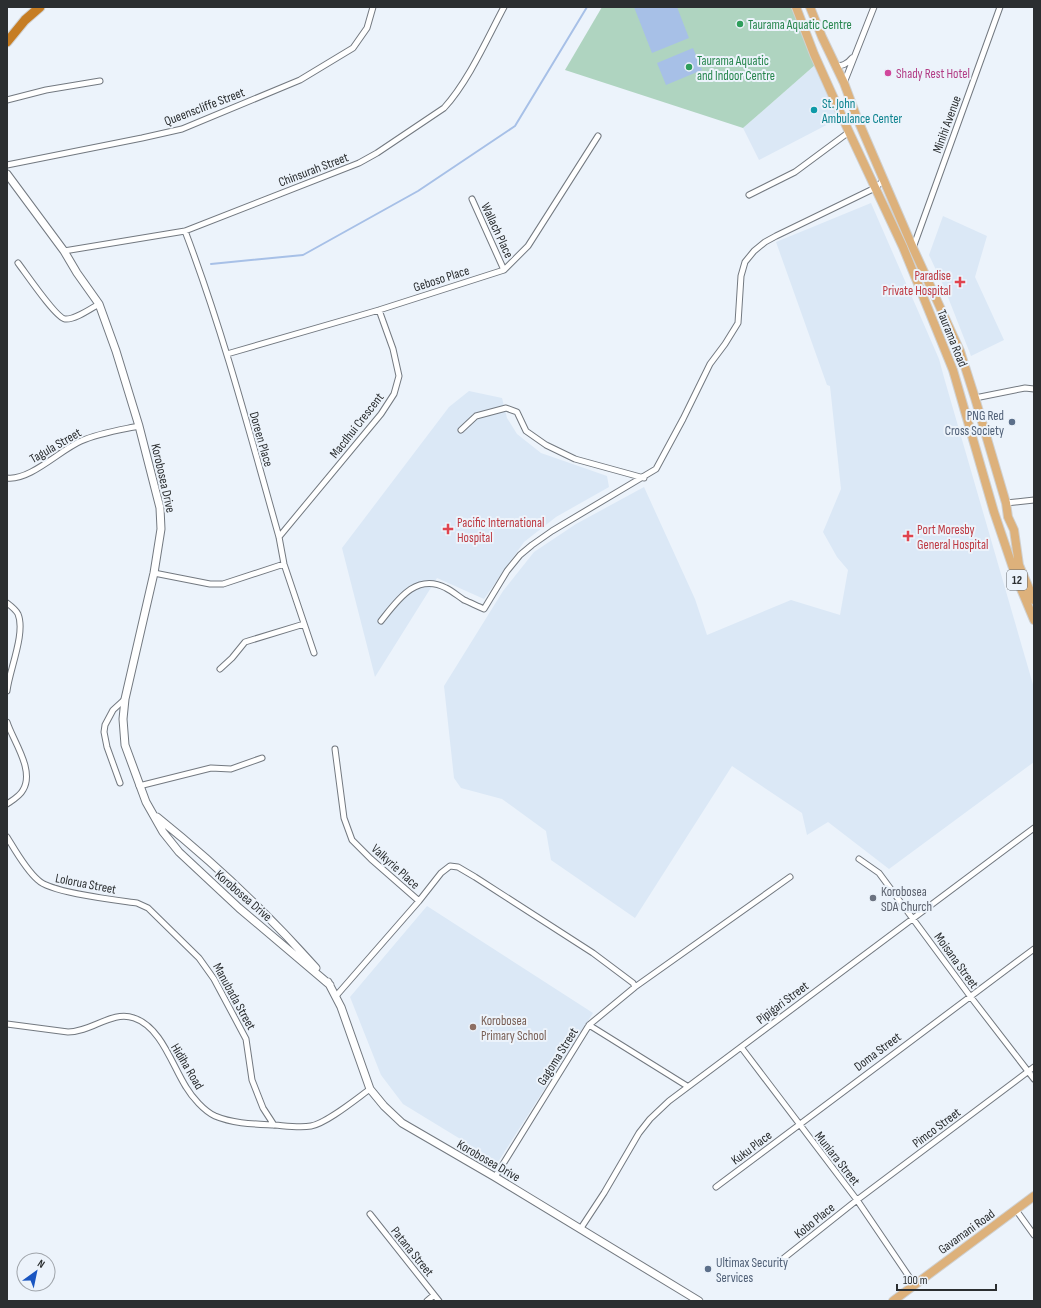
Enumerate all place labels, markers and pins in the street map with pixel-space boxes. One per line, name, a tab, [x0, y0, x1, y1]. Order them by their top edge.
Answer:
place label: Taurama Aquatic Centre	[748, 17, 852, 33]
marker: Taurama Aquatic Centre	[735, 19, 745, 29]
place label: Taurama Aquatic and Indoor Centre	[697, 53, 775, 84]
marker: Taurama Aquatic and Indoor Centre	[684, 62, 694, 72]
place label: Shady Rest Hotel	[896, 66, 970, 82]
marker: Shady Rest Hotel	[883, 68, 893, 78]
place label: St. John Ambulance Center	[821, 96, 903, 127]
marker: St. John Ambulance Center	[809, 105, 819, 115]
place label: Paradise Private Hospital	[883, 268, 951, 299]
marker: Paradise Private Hospital	[954, 276, 966, 288]
place label: PNG Red Cross Society	[945, 408, 1004, 439]
marker: PNG Red Cross Society	[1007, 417, 1017, 427]
place label: Pacific International Hospital	[457, 515, 544, 546]
place label: Port Moresby General Hospital	[917, 522, 988, 553]
marker: Pacific International Hospital	[442, 523, 454, 535]
marker: Port Moresby General Hospital	[902, 530, 914, 542]
place label: Korobosea SDA Church	[881, 884, 932, 915]
marker: Korobosea SDA Church	[868, 893, 878, 903]
place label: Korobosea Primary School	[481, 1013, 546, 1044]
marker: Korobosea Primary School	[468, 1022, 478, 1032]
place label: Ultimax Security Services	[716, 1255, 788, 1286]
marker: Ultimax Security Services	[703, 1264, 713, 1274]

